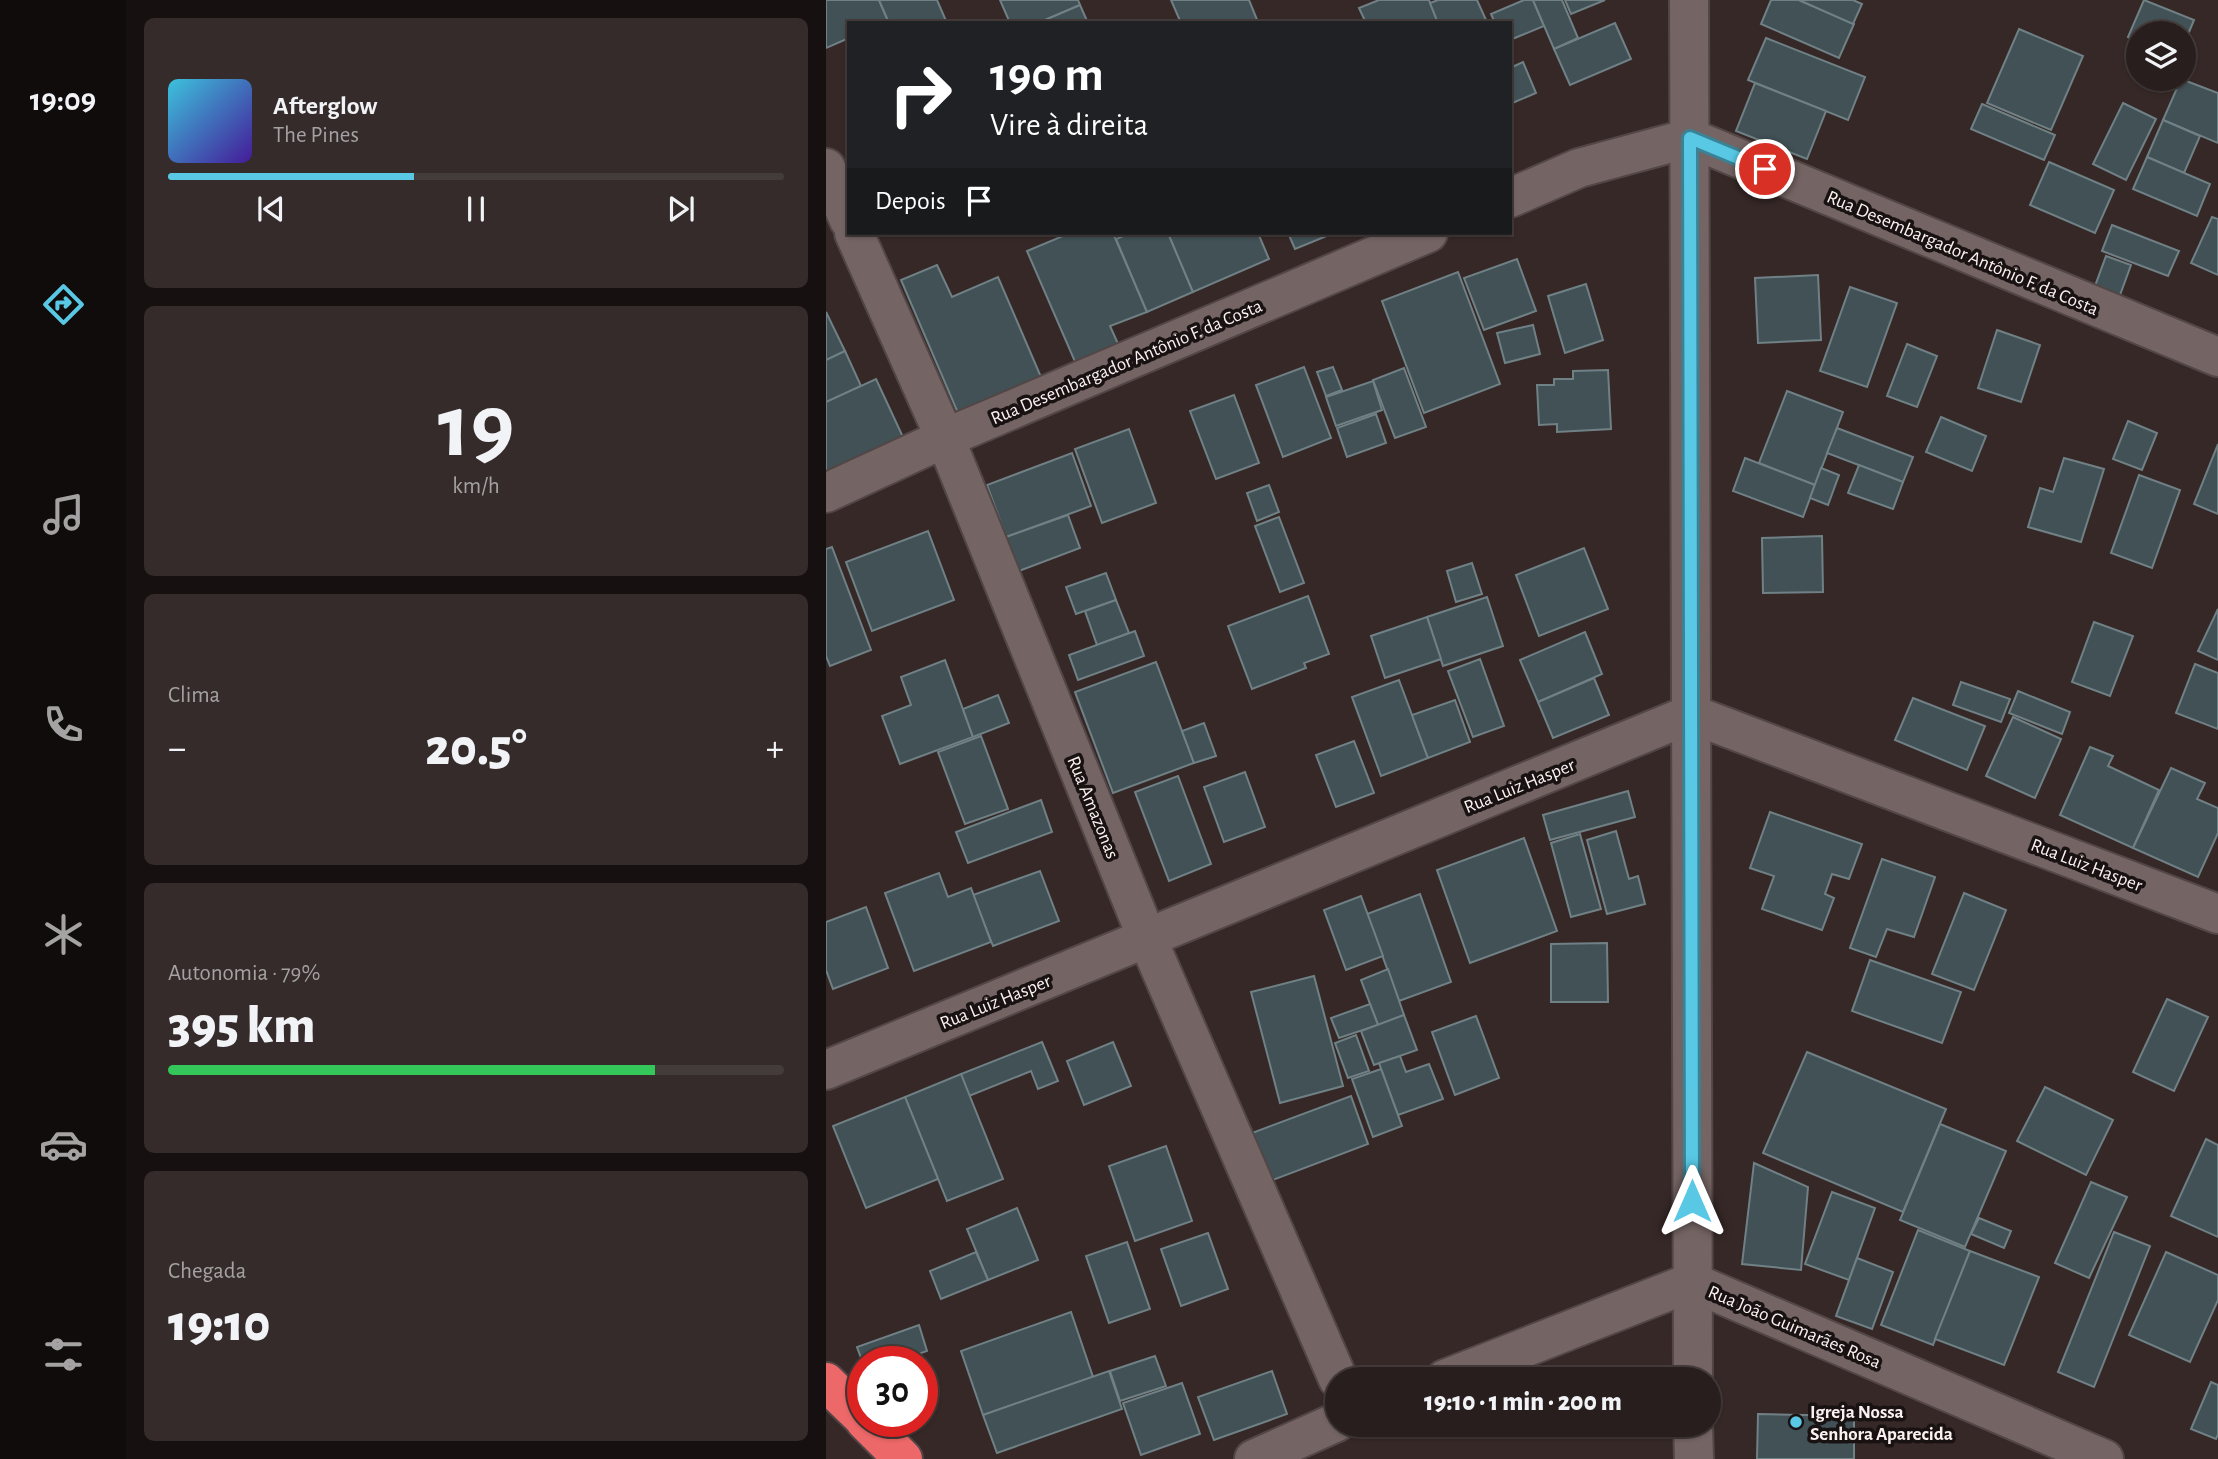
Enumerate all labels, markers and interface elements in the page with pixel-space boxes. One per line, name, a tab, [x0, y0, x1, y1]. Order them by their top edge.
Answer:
map controls	[2126, 21, 2196, 91]
button: layers	[2126, 21, 2196, 91]
icon: right	[875, 49, 966, 140]
text: 190 m	[990, 51, 1104, 100]
text: 19:09	[30, 84, 96, 116]
text: Afterglow	[273, 93, 377, 119]
text: Vire à direita	[990, 109, 1148, 141]
text: The Pines	[273, 124, 359, 147]
pin	[1735, 139, 1795, 199]
icon: arrive	[1746, 150, 1784, 188]
icon: arrive	[960, 182, 998, 220]
street label: Rua Desembargador Antônio F. da Costa	[1824, 187, 2101, 319]
text: Depois	[875, 188, 946, 214]
icon: previous	[252, 190, 290, 228]
icon: pause	[457, 190, 495, 228]
icon: next	[662, 190, 700, 228]
icon: directions	[39, 280, 88, 329]
street label: Rua Desembargador Antônio F. da Costa	[988, 296, 1265, 428]
text: 19	[438, 382, 514, 473]
text: km/h	[452, 475, 500, 498]
icon: music	[39, 490, 88, 539]
text: Clima	[168, 684, 220, 707]
icon: phone	[39, 700, 88, 749]
text: 20.5°	[425, 722, 527, 774]
text: −	[168, 730, 186, 768]
text: +	[766, 730, 784, 768]
street label: Rua Amazonas	[1063, 754, 1122, 862]
street label: Rua Luiz Hasper	[1461, 755, 1578, 817]
street label: Rua Luiz Hasper	[2028, 835, 2145, 895]
icon: climate	[39, 910, 88, 959]
text: Autonomia · 79%	[168, 962, 320, 985]
street label: Rua Luiz Hasper	[937, 971, 1054, 1033]
text: 395 km	[168, 1000, 315, 1052]
icon: car	[39, 1120, 88, 1169]
position arrow	[1655, 1164, 1729, 1238]
text: Chegada	[168, 1260, 246, 1283]
street label: Rua João Guimarães Rosa	[1705, 1282, 1884, 1372]
text: 19:10	[168, 1298, 271, 1350]
icon: filters	[39, 1330, 88, 1379]
speed limit sign: 30	[847, 1346, 938, 1437]
text: 19:10 · 1 min · 200 m	[1424, 1389, 1622, 1415]
place label: Igreja Nossa Senhora Aparecida	[1810, 1403, 1953, 1444]
marker: Igreja Nossa Senhora Aparecida	[1788, 1414, 1804, 1430]

